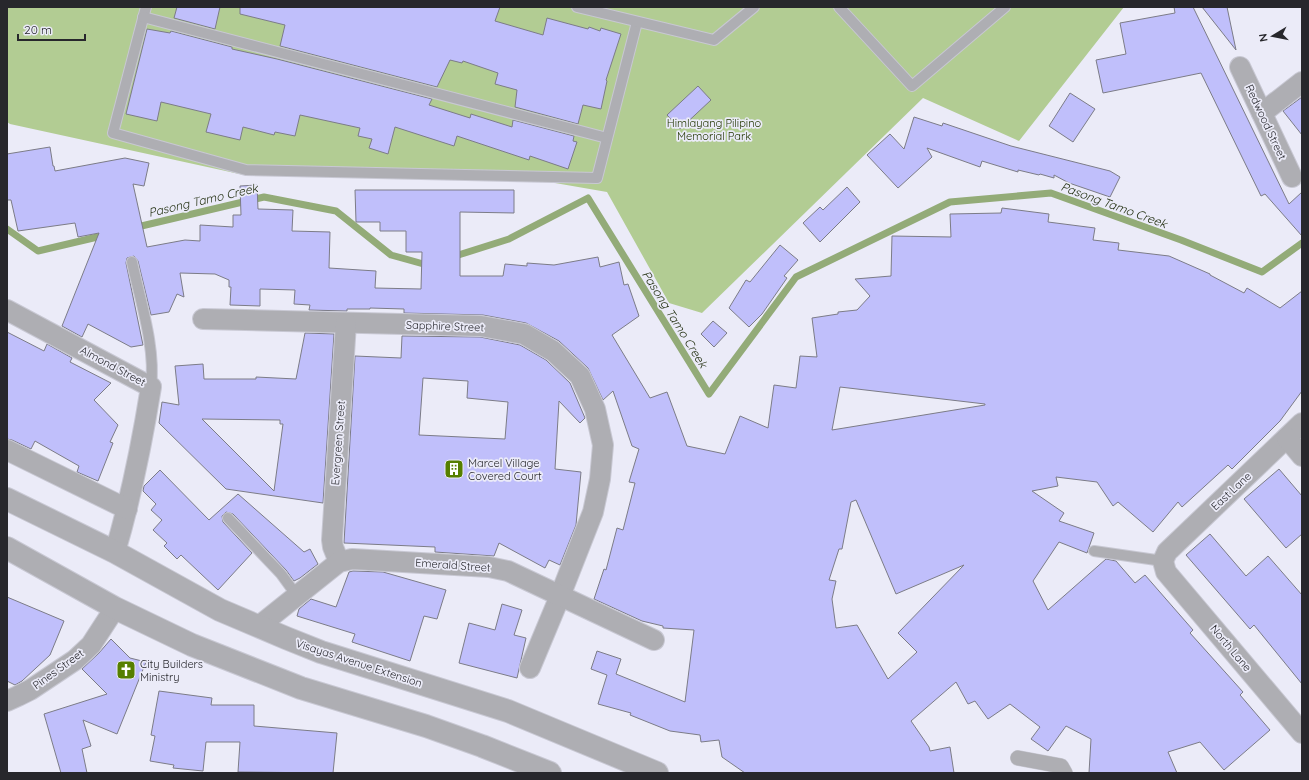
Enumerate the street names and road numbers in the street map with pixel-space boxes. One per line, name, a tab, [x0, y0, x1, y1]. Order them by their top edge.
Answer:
street label: Redwood Street	[1242, 82, 1290, 162]
street label: Sapphire Street	[406, 318, 485, 334]
street label: Almond Street	[78, 343, 148, 389]
street label: Evergreen Street	[328, 400, 348, 486]
street label: East Lane	[1208, 469, 1254, 513]
street label: Emerald Street	[415, 555, 491, 575]
street label: North Lane	[1207, 622, 1255, 674]
street label: Visayas Avenue Extension	[294, 636, 424, 690]
street label: Pines Street	[30, 646, 86, 692]

